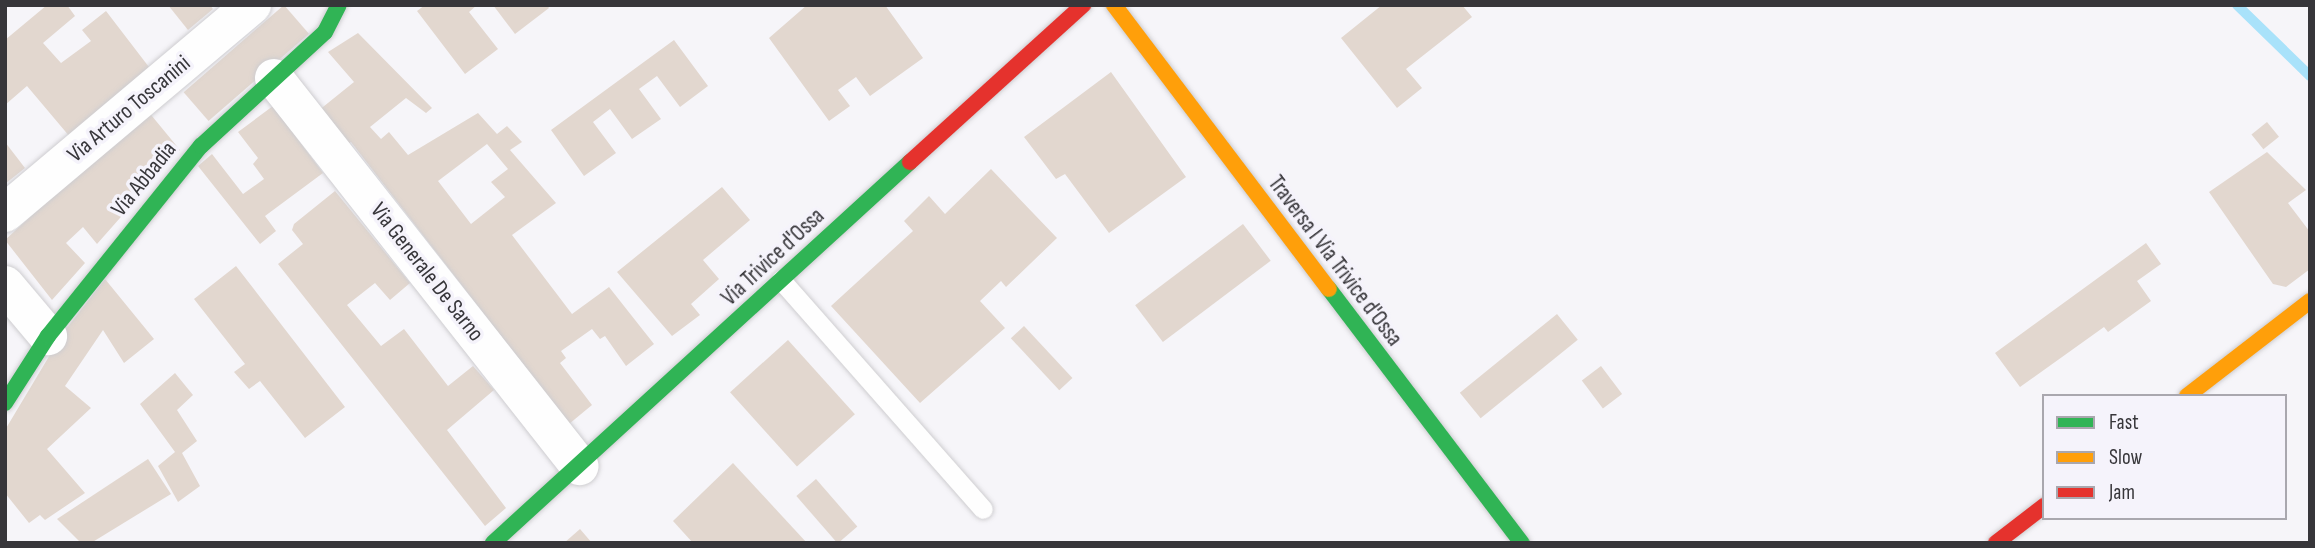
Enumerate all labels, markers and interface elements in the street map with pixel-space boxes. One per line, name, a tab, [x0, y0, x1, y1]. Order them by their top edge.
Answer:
street label: Via Arturo Toscanini	[62, 50, 196, 168]
street label: Via Abbadia	[106, 136, 182, 222]
street label: Traversa I Via Trivice d'Ossa	[1262, 170, 1408, 352]
street label: Via Generale De Sarno	[364, 197, 490, 347]
street label: Via Trivice d'Ossa	[716, 202, 830, 312]
legend	[2042, 394, 2287, 520]
text: Fast	[2109, 410, 2139, 435]
text: Slow	[2109, 445, 2142, 470]
text: Jam	[2109, 480, 2135, 505]

